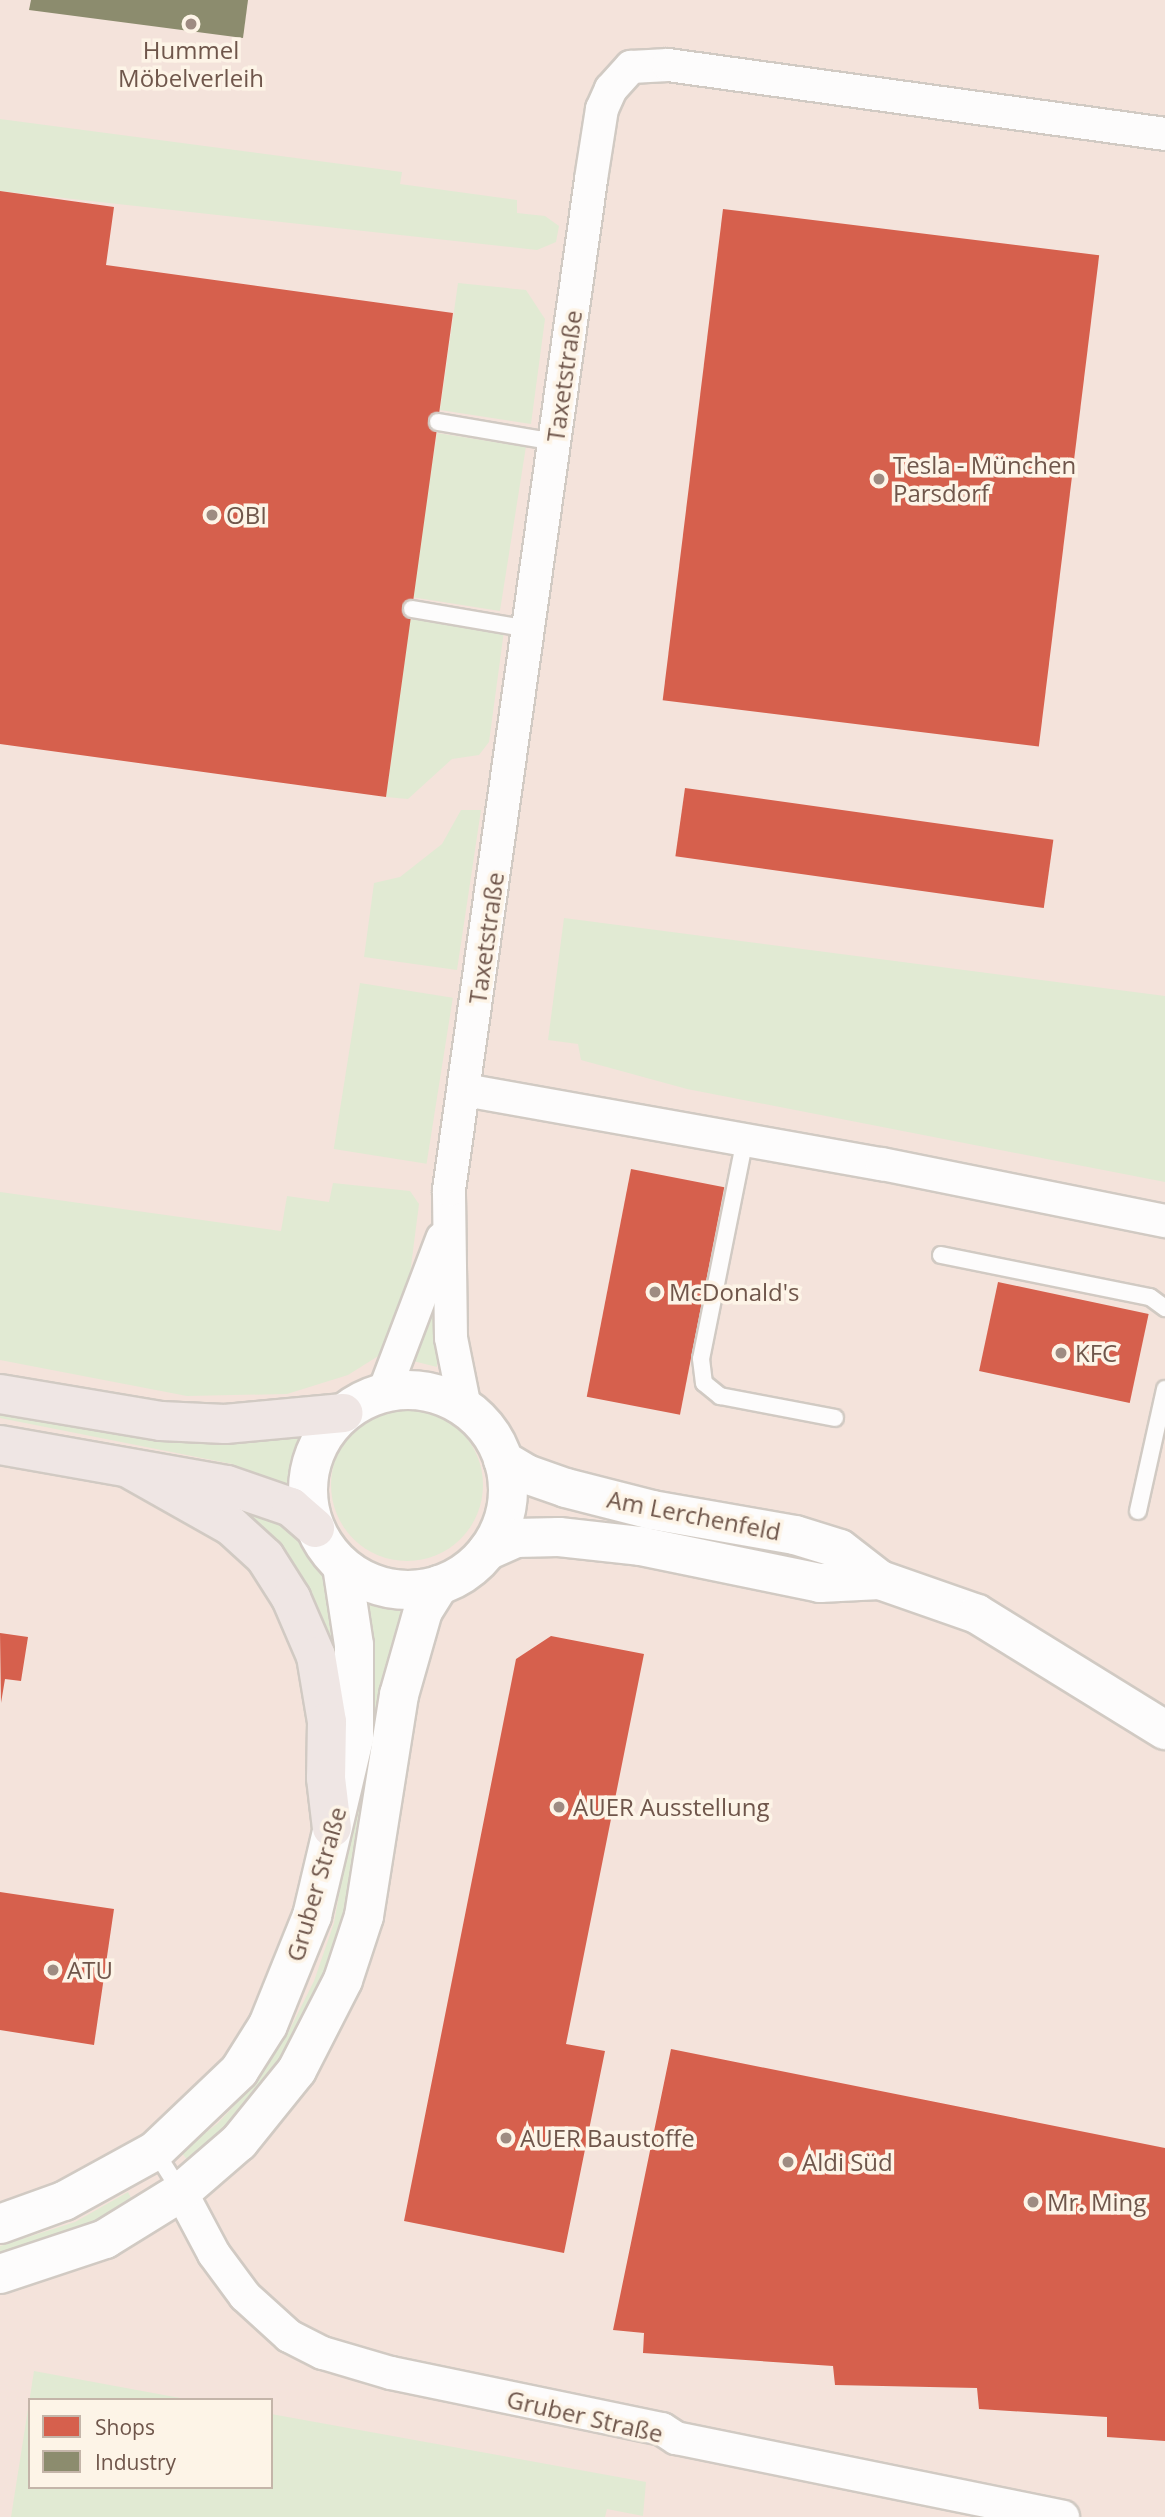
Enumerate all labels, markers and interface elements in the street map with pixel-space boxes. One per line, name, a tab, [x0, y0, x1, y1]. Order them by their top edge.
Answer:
marker: Hummel Möbelverleih	[183, 16, 199, 32]
place label: Hummel Möbelverleih	[118, 36, 264, 92]
street label: Taxetstraße	[541, 308, 587, 444]
place label: Tesla - München Parsdorf	[893, 451, 1076, 507]
marker: Tesla - München Parsdorf	[871, 471, 887, 487]
place label: OBI	[226, 501, 267, 529]
marker: OBI	[204, 507, 220, 523]
street label: Taxetstraße	[463, 870, 509, 1006]
place label: McDonald's	[669, 1278, 799, 1306]
marker: McDonald's	[647, 1284, 663, 1300]
place label: KFC	[1075, 1339, 1117, 1367]
marker: KFC	[1053, 1345, 1069, 1361]
street label: Am Lerchenfeld	[605, 1484, 783, 1546]
place label: AUER Ausstellung	[573, 1793, 769, 1821]
marker: AUER Ausstellung	[551, 1799, 567, 1815]
street label: Gruber Straße	[280, 1803, 352, 1965]
place label: ATU	[67, 1956, 113, 1984]
marker: ATU	[45, 1962, 61, 1978]
place label: AUER Baustoffe	[520, 2124, 695, 2152]
marker: AUER Baustoffe	[498, 2130, 514, 2146]
place label: Aldi Süd	[802, 2148, 893, 2176]
marker: Aldi Süd	[780, 2154, 796, 2170]
place label: Mr. Ming	[1047, 2188, 1146, 2216]
marker: Mr. Ming	[1025, 2194, 1041, 2210]
street label: Gruber Straße	[504, 2384, 666, 2448]
legend	[28, 2398, 273, 2489]
text: Shops	[95, 2413, 155, 2441]
text: Industry	[95, 2448, 176, 2476]

